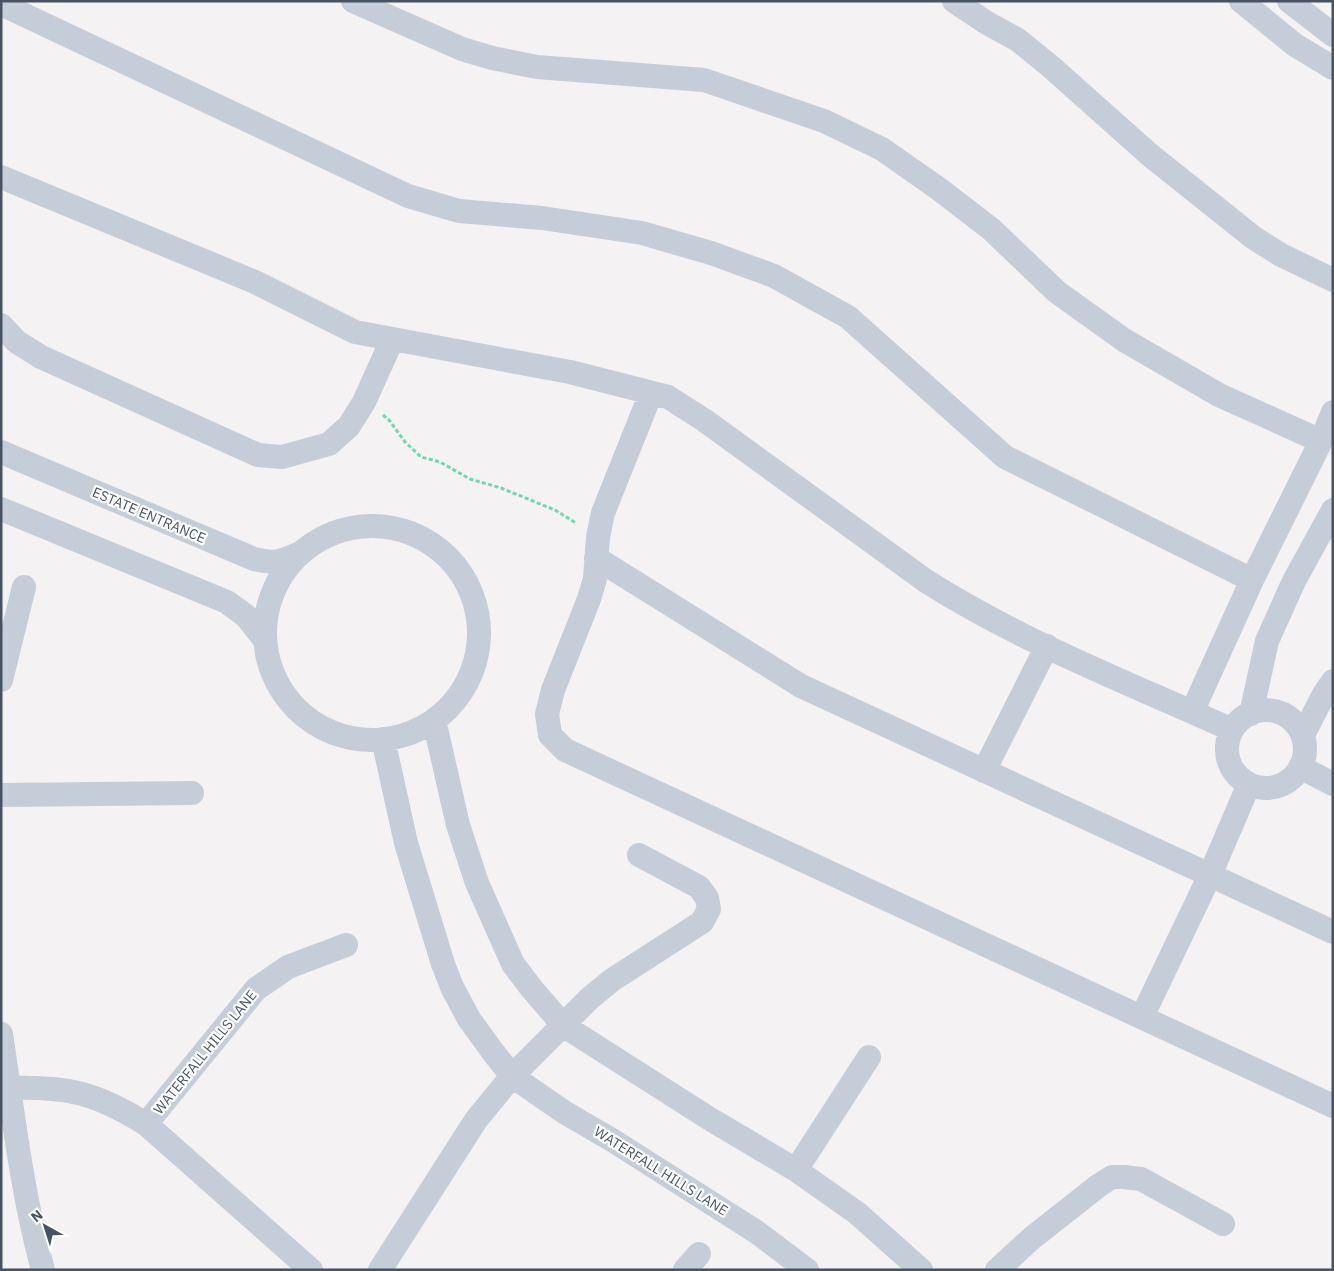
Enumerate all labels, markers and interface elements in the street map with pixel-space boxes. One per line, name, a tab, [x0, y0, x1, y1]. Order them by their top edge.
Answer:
street label: ESTATE ENTRANCE	[90, 483, 208, 547]
street label: WATERFALL HILLS LANE	[149, 986, 261, 1118]
street label: WATERFALL HILLS LANE	[591, 1122, 731, 1220]
north arrow	[20, 1201, 70, 1251]
text: N	[27, 1206, 46, 1226]

